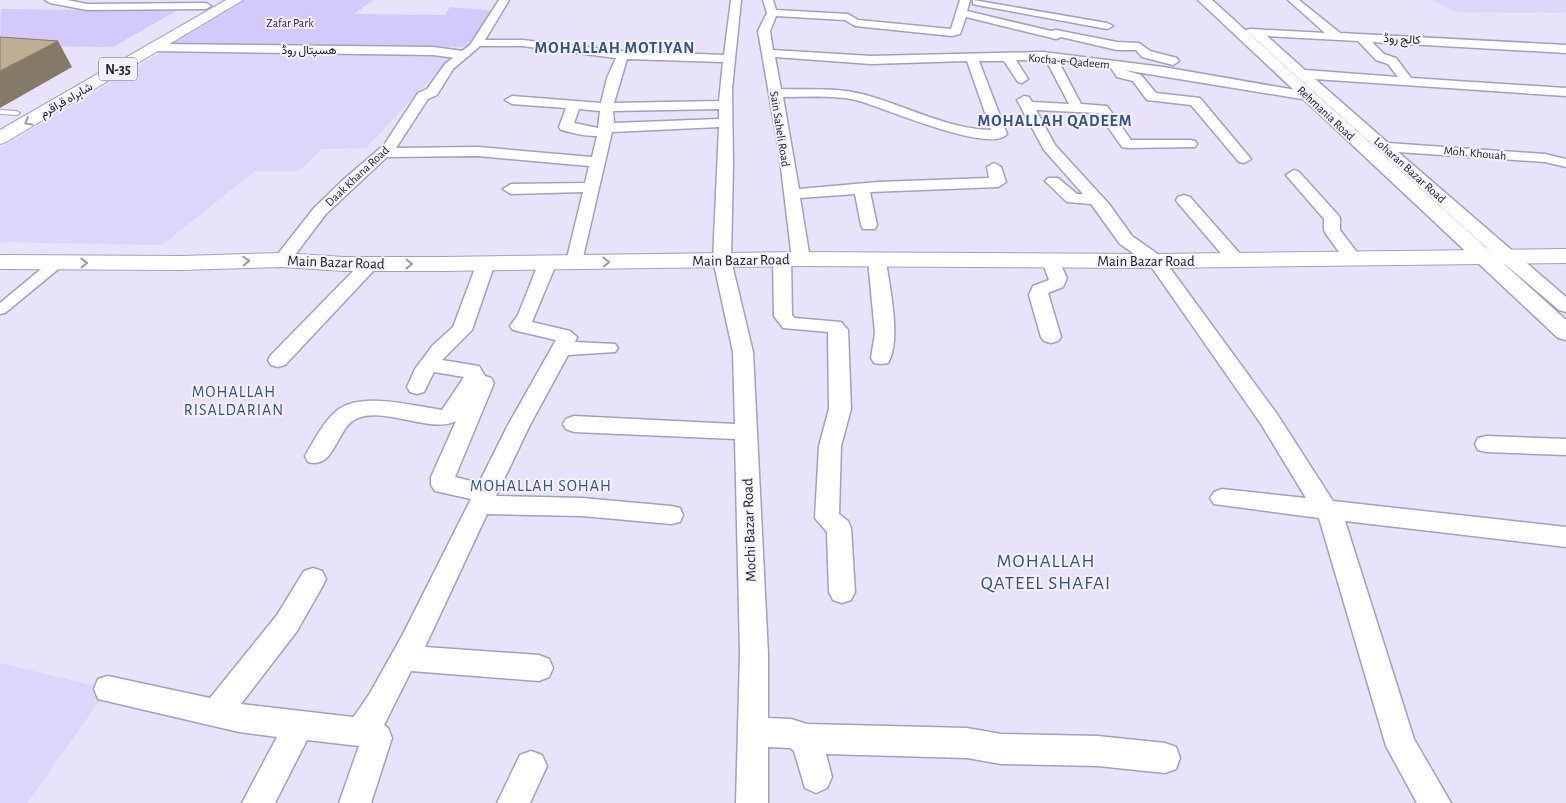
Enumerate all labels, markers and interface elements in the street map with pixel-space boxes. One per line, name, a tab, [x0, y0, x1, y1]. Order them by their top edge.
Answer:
park label: Zafar Park	[266, 17, 314, 29]
street label: کالج روڈ	[1383, 32, 1421, 49]
district label: MOHALLAH MOTIYAN	[535, 40, 695, 56]
street label: ھسپتال روڈ	[281, 44, 337, 58]
street label: Kocha-e-Qadeem	[1028, 51, 1110, 72]
road number: N-35	[99, 58, 137, 80]
street label: شاہراہ قراقرم	[38, 80, 95, 122]
street label: Rehmania Road	[1295, 84, 1357, 142]
street label: Sain Saheli Road	[768, 90, 792, 168]
district label: MOHALLAH QADEEM	[978, 113, 1132, 130]
one-way arrow	[24, 116, 33, 126]
street label: Loharan Bazar Road	[1372, 135, 1448, 205]
street label: Daak Khana Road	[323, 144, 391, 208]
street label: Moh. Khouah	[1443, 144, 1507, 162]
street label: Main Bazar Road	[692, 252, 790, 269]
street label: Main Bazar Road	[287, 253, 385, 272]
street label: Main Bazar Road	[1097, 254, 1195, 269]
one-way arrow	[242, 256, 250, 267]
one-way arrow	[602, 257, 610, 267]
one-way arrow	[80, 258, 88, 268]
one-way arrow	[405, 259, 413, 269]
district label: MOHALLAH RISALDARIAN	[184, 384, 284, 418]
district label: MOHALLAH SOHAH	[470, 478, 612, 494]
street label: Mochi Bazar Road	[740, 478, 759, 582]
district label: MOHALLAH QATEEL SHAFAI	[981, 552, 1111, 593]

